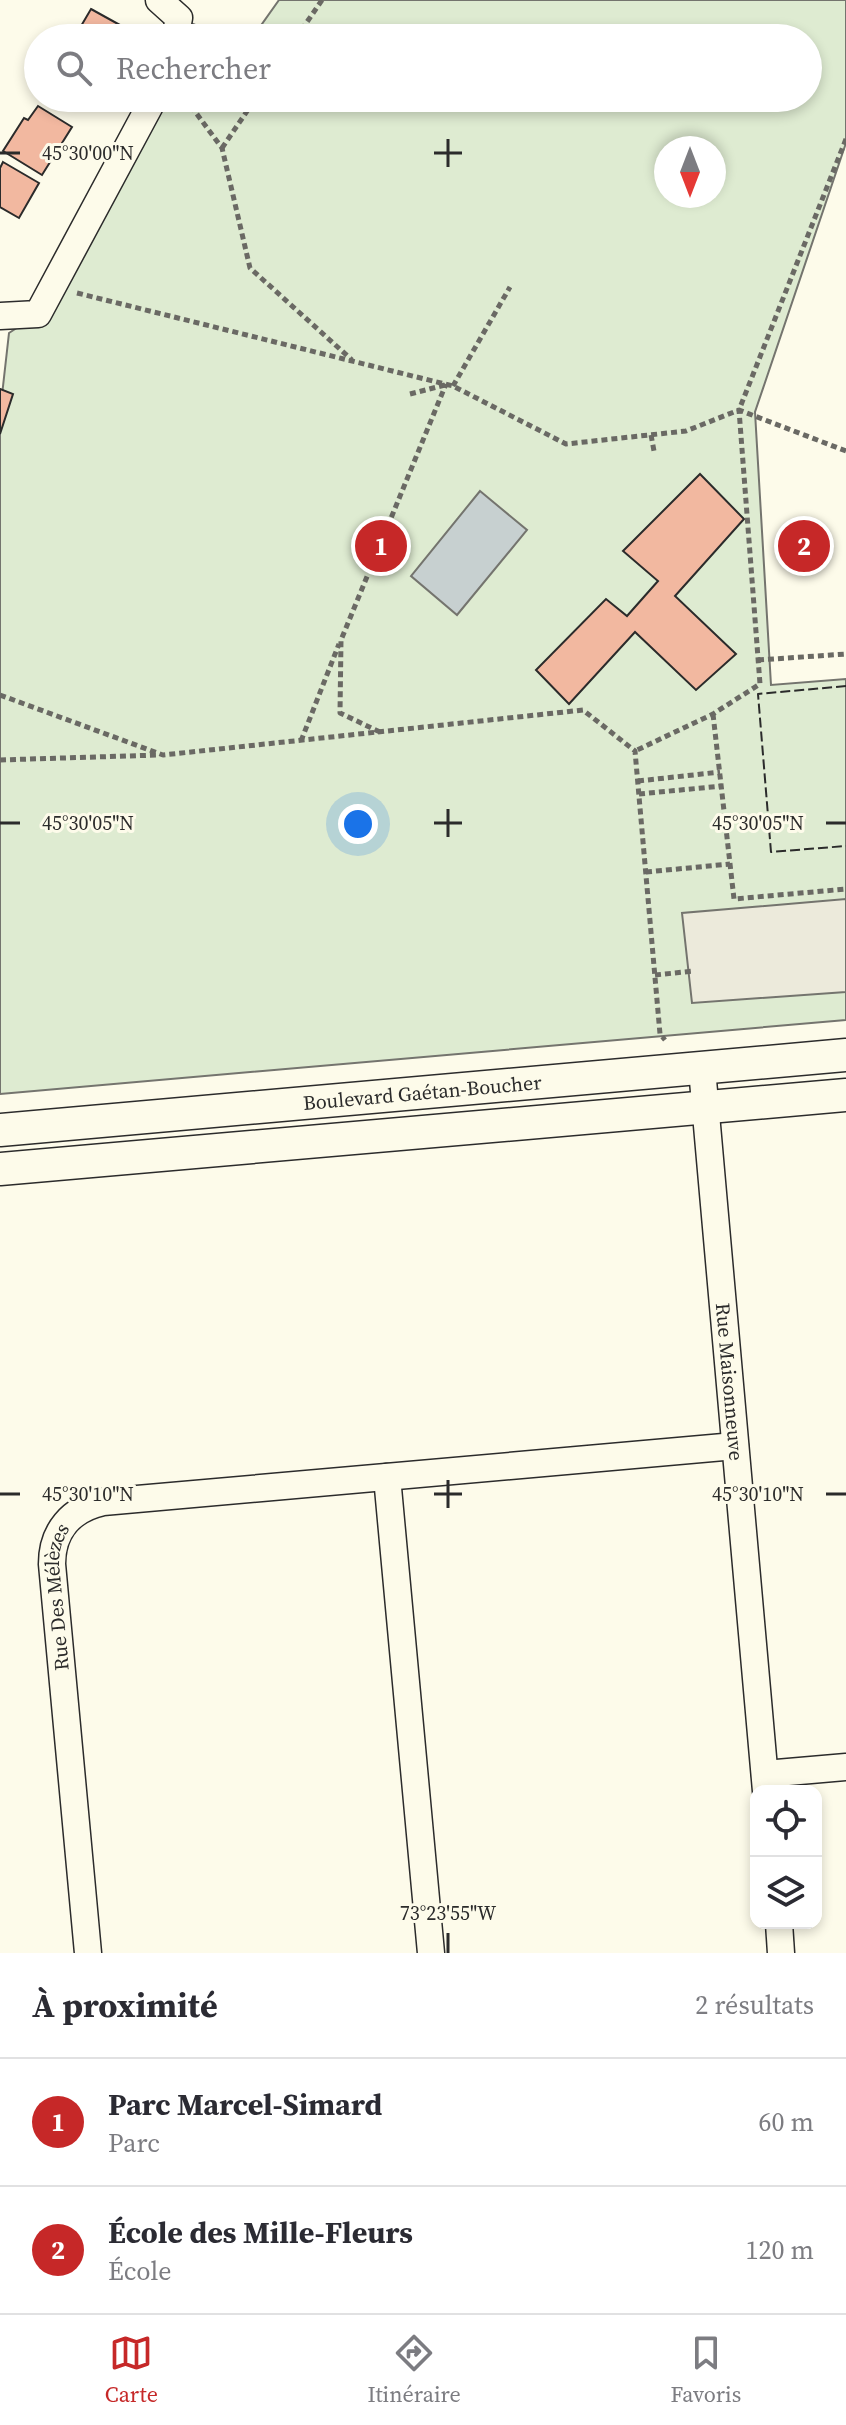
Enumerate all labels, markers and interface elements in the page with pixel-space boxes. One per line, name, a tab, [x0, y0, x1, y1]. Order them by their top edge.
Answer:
search box	[24, 24, 822, 112]
icon: search	[52, 46, 96, 90]
text: Rechercher	[116, 48, 271, 89]
north arrow	[654, 136, 726, 208]
text: 45°30'00"N	[42, 139, 134, 167]
pin: 1	[355, 516, 407, 576]
pin: 2	[778, 516, 830, 576]
your location	[338, 804, 378, 844]
text: 45°30'05"N	[42, 809, 134, 837]
text: 45°30'05"N	[712, 809, 804, 837]
street label: Boulevard Gaétan-Boucher	[302, 1068, 543, 1117]
street label: Rue Maisonneuve	[709, 1302, 751, 1462]
text: 45°30'10"N	[42, 1480, 134, 1508]
text: 45°30'10"N	[712, 1480, 804, 1508]
street label: Rue Des Mélèzes	[38, 1517, 76, 1672]
map controls	[750, 1785, 822, 1929]
button: locate	[750, 1785, 822, 1857]
button: layers	[750, 1857, 822, 1929]
text: 73°23'55"W	[400, 1899, 497, 1927]
text: À proximité	[32, 1982, 218, 2028]
text: 2 résultats	[695, 1987, 814, 2023]
text: Parc Marcel-Simard	[108, 2084, 382, 2125]
text: 1	[51, 2104, 65, 2140]
text: 60 m	[759, 2104, 814, 2140]
text: Parc	[108, 2125, 160, 2161]
text: École des Mille-Fleurs	[108, 2212, 413, 2253]
text: 2	[51, 2232, 65, 2268]
text: 120 m	[746, 2232, 814, 2268]
text: École	[108, 2253, 171, 2289]
tab: Carte	[105, 2331, 158, 2409]
tab: Itinéraire	[367, 2331, 461, 2409]
tab: Favoris	[670, 2331, 741, 2409]

